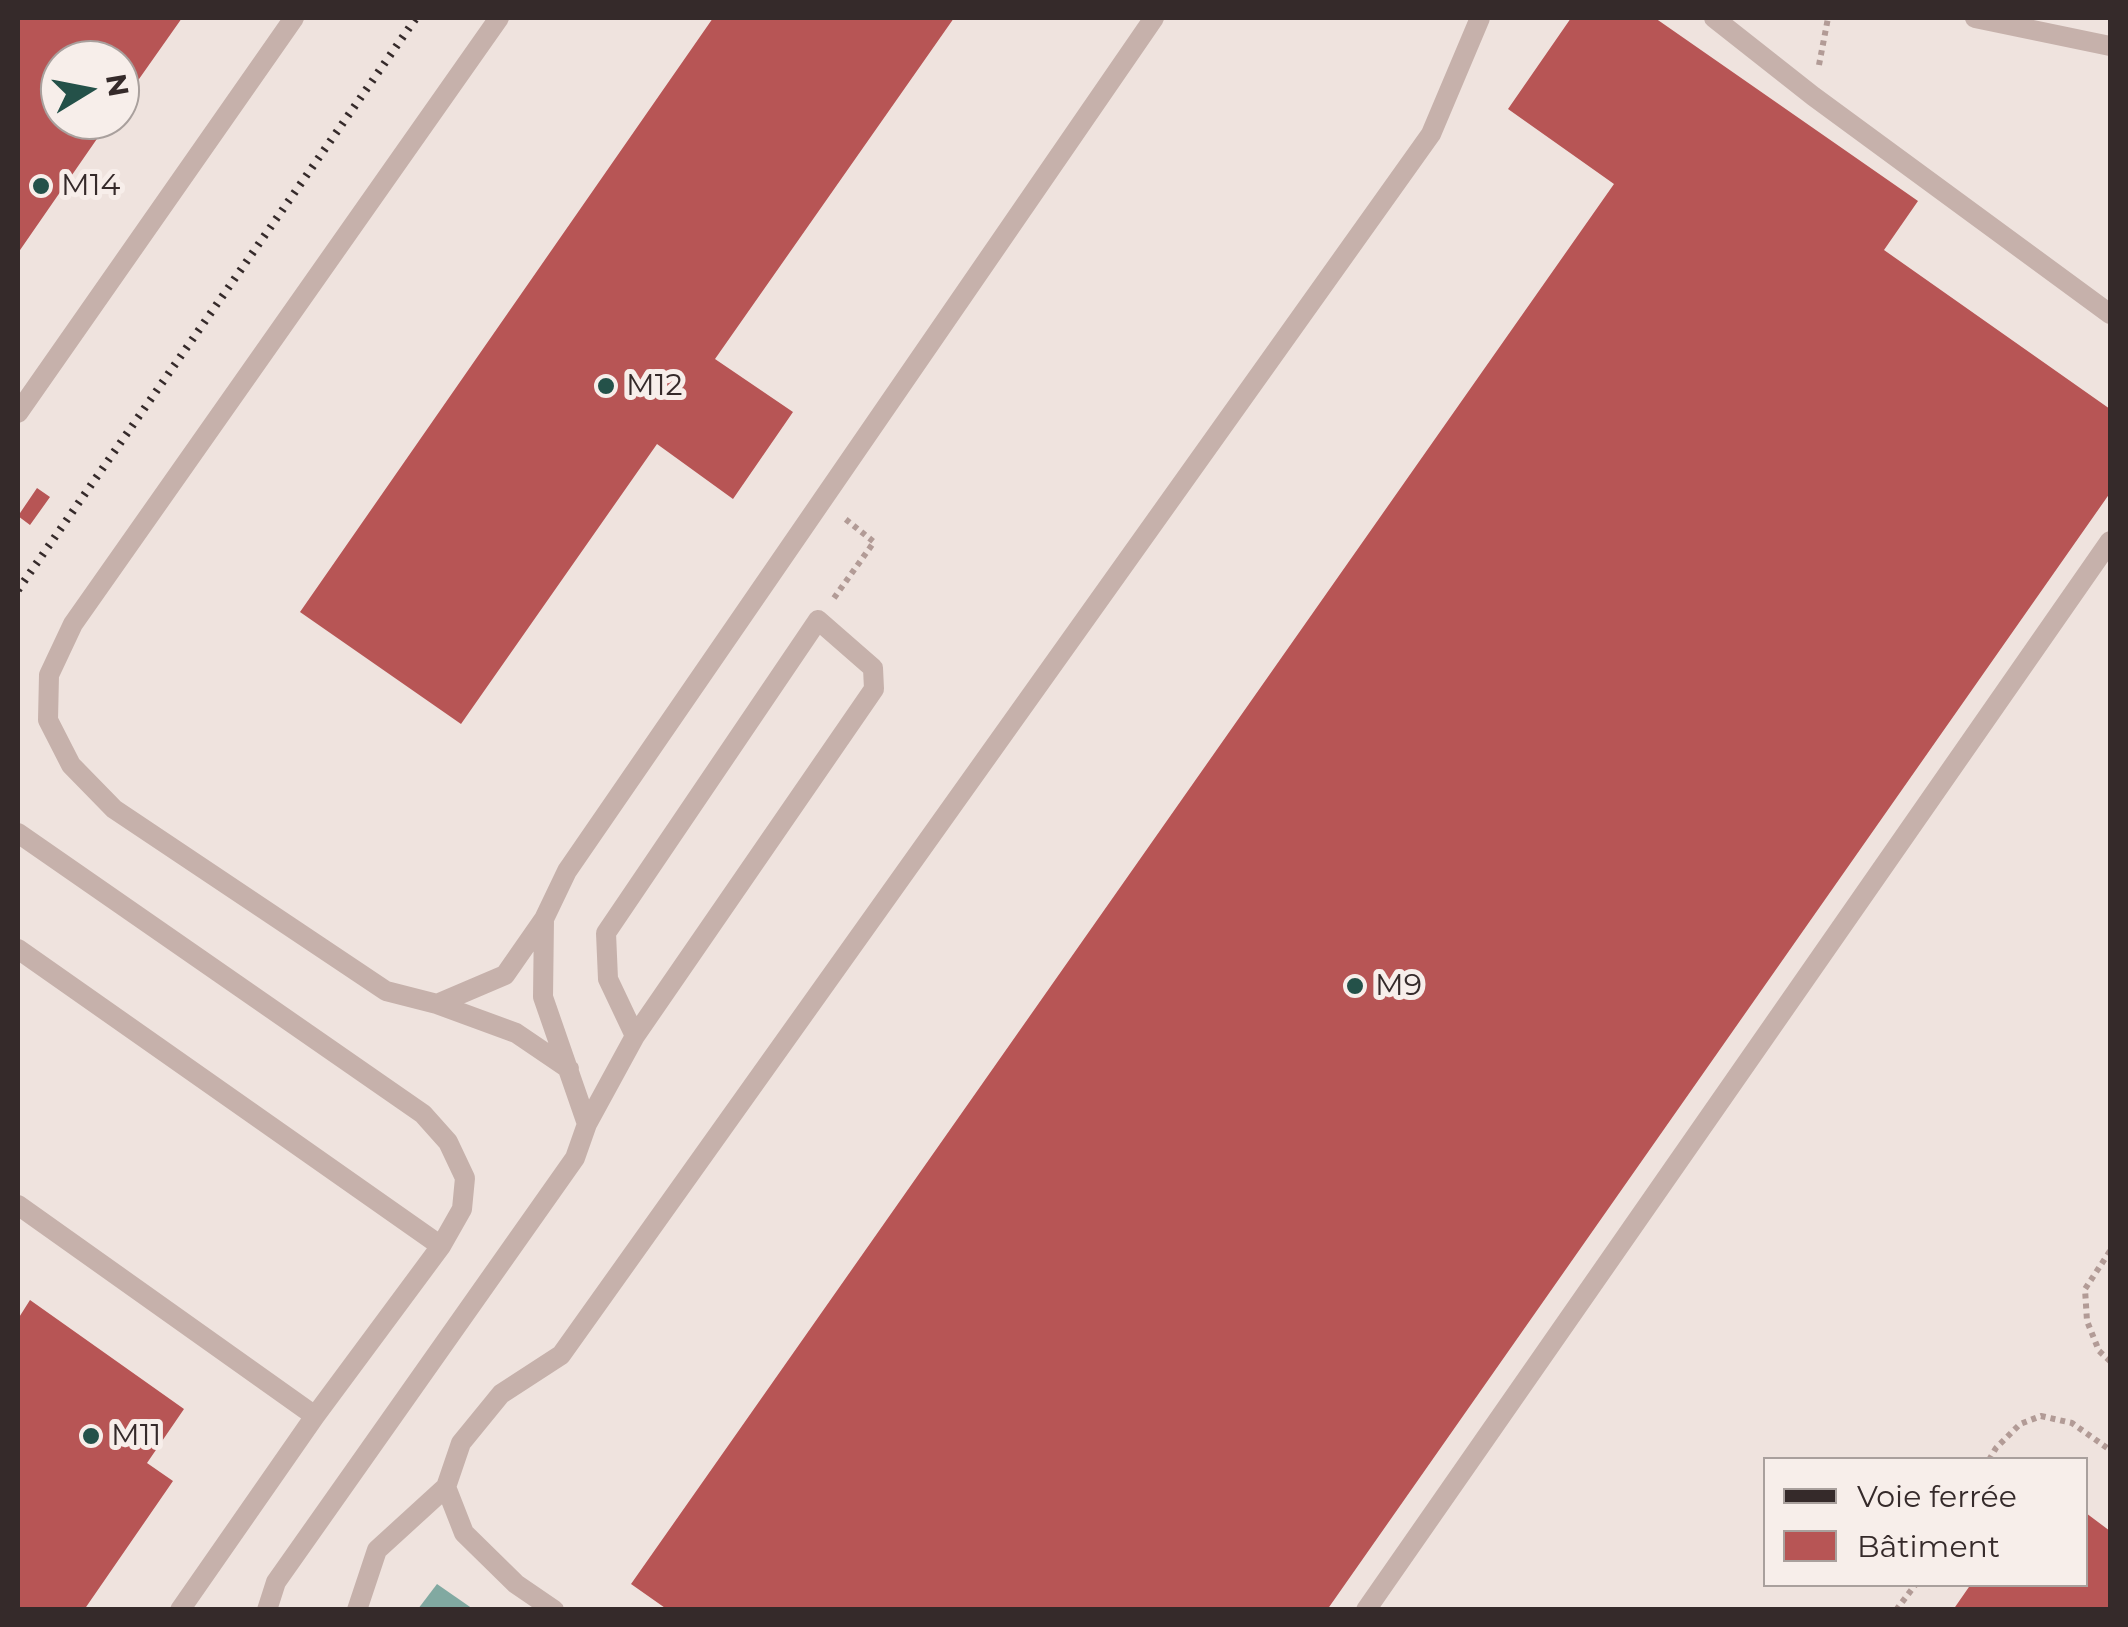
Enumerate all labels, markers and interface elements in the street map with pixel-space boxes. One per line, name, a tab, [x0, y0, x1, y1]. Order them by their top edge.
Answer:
north arrow	[40, 40, 140, 140]
text: N	[99, 71, 136, 99]
place label: M14	[61, 168, 120, 204]
marker: M14	[30, 175, 52, 197]
place label: M12	[626, 368, 683, 404]
marker: M12	[595, 375, 617, 397]
place label: M9	[1375, 968, 1422, 1004]
marker: M9	[1344, 975, 1366, 997]
place label: M11	[111, 1418, 161, 1454]
marker: M11	[80, 1425, 102, 1447]
legend	[1763, 1457, 2088, 1587]
text: Voie ferrée	[1857, 1478, 2017, 1515]
text: Bâtiment	[1857, 1528, 2000, 1565]

